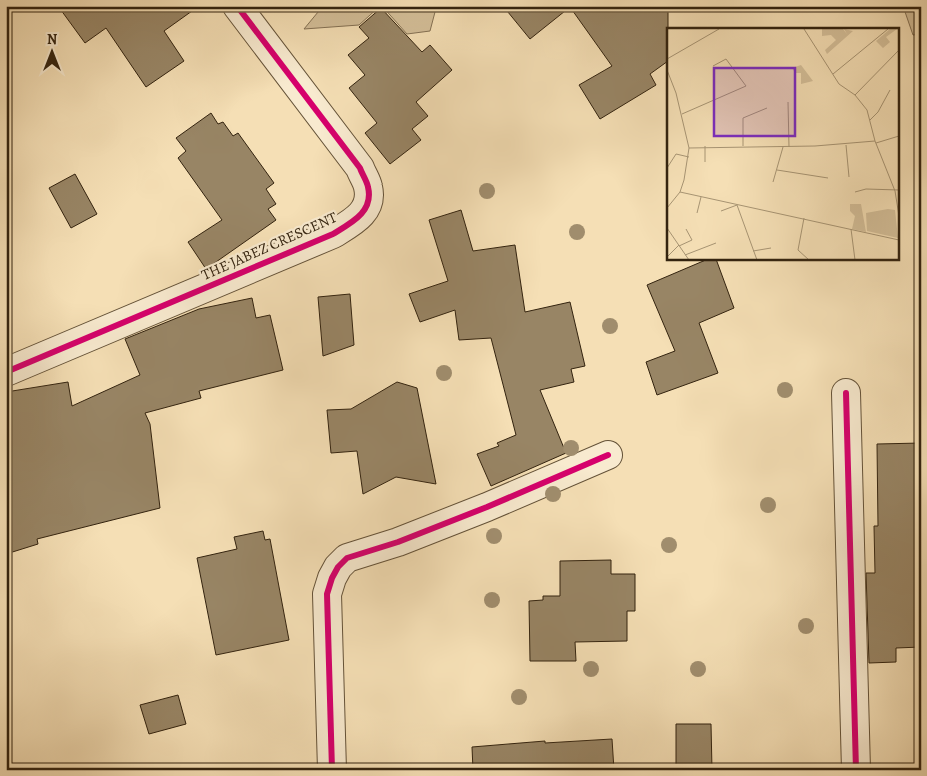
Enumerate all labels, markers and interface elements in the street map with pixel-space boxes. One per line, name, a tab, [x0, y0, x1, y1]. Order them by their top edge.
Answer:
north arrow	[28, 28, 78, 78]
inset map	[667, 28, 900, 260]
text: N	[47, 30, 57, 49]
street label: THE JABEZ CRESCENT	[198, 207, 341, 285]

